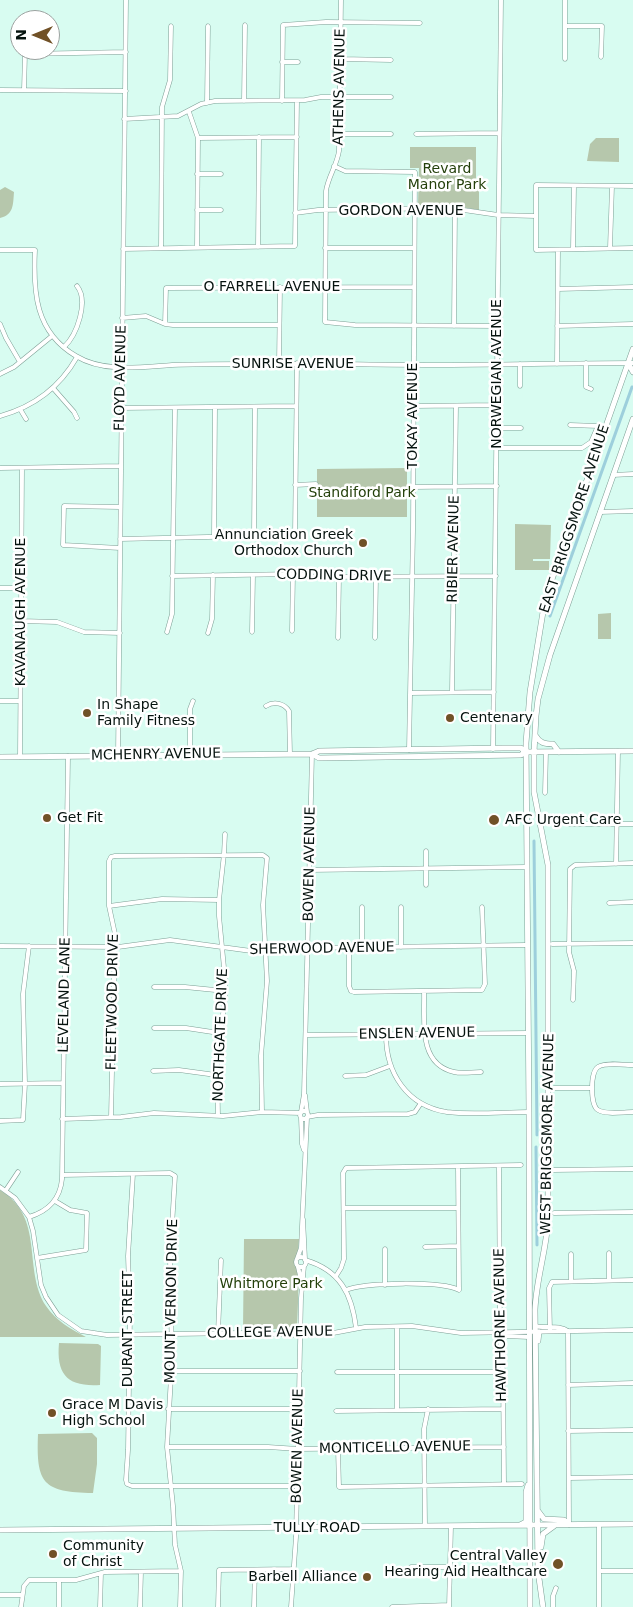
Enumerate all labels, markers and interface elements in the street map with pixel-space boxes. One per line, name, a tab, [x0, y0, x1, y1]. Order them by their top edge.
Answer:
north arrow	[10, 10, 60, 60]
street label: ATHENS AVENUE	[331, 28, 349, 146]
text: N	[13, 29, 29, 41]
park label: Revard Manor Park	[408, 161, 486, 193]
street label: GORDON AVENUE	[339, 203, 463, 219]
street label: O FARRELL AVENUE	[204, 279, 340, 295]
street label: NORWEGIAN AVENUE	[489, 299, 505, 449]
street label: FLOYD AVENUE	[112, 325, 130, 431]
street label: SUNRISE AVENUE	[232, 356, 354, 372]
street label: TOKAY AVENUE	[405, 363, 421, 469]
street label: EAST BRIGGSMORE AVENUE	[537, 423, 613, 615]
park label: Standiford Park	[308, 485, 416, 501]
street label: RIBIER AVENUE	[445, 495, 463, 603]
place label: Annunciation Greek Orthodox Church	[215, 527, 353, 560]
marker: Annunciation Greek Orthodox Church	[357, 537, 369, 549]
street label: KAVANAUGH AVENUE	[13, 538, 29, 686]
street label: CODDING DRIVE	[276, 567, 392, 585]
place label: In Shape Family Fitness	[97, 697, 195, 730]
marker: In Shape Family Fitness	[81, 707, 93, 719]
place label: Centenary	[460, 710, 533, 726]
marker: Centenary	[444, 712, 456, 724]
street label: MCHENRY AVENUE	[91, 745, 221, 765]
street label: BOWEN AVENUE	[301, 807, 319, 921]
place label: Get Fit	[57, 810, 103, 826]
marker: Get Fit	[41, 812, 53, 824]
place label: AFC Urgent Care	[505, 812, 621, 828]
marker: AFC Urgent Care	[487, 813, 501, 827]
street label: FLEETWOOD DRIVE	[103, 934, 123, 1070]
street label: LEVELAND LANE	[56, 937, 74, 1053]
street label: SHERWOOD AVENUE	[249, 939, 395, 959]
street label: NORTHGATE DRIVE	[210, 968, 232, 1102]
street label: ENSLEN AVENUE	[359, 1025, 475, 1043]
street label: WEST BRIGGSMORE AVENUE	[538, 1033, 558, 1235]
street label: MOUNT VERNON DRIVE	[162, 1219, 182, 1383]
street label: HAWTHORNE AVENUE	[491, 1248, 511, 1402]
street label: DURANT STREET	[120, 1271, 136, 1387]
park label: Whitmore Park	[219, 1276, 323, 1292]
street label: COLLEGE AVENUE	[207, 1324, 333, 1342]
street label: BOWEN AVENUE	[289, 1389, 307, 1503]
place label: Grace M Davis High School	[62, 1397, 163, 1430]
marker: Grace M Davis High School	[46, 1407, 58, 1419]
street label: MONTICELLO AVENUE	[319, 1438, 471, 1458]
street label: TULLY ROAD	[274, 1520, 360, 1536]
place label: Community of Christ	[63, 1538, 144, 1570]
marker: Community of Christ	[47, 1548, 59, 1560]
place label: Central Valley Hearing Aid Healthcare	[384, 1548, 547, 1580]
marker: Central Valley Hearing Aid Healthcare	[551, 1557, 565, 1571]
place label: Barbell Alliance	[248, 1569, 357, 1585]
marker: Barbell Alliance	[361, 1571, 373, 1583]

